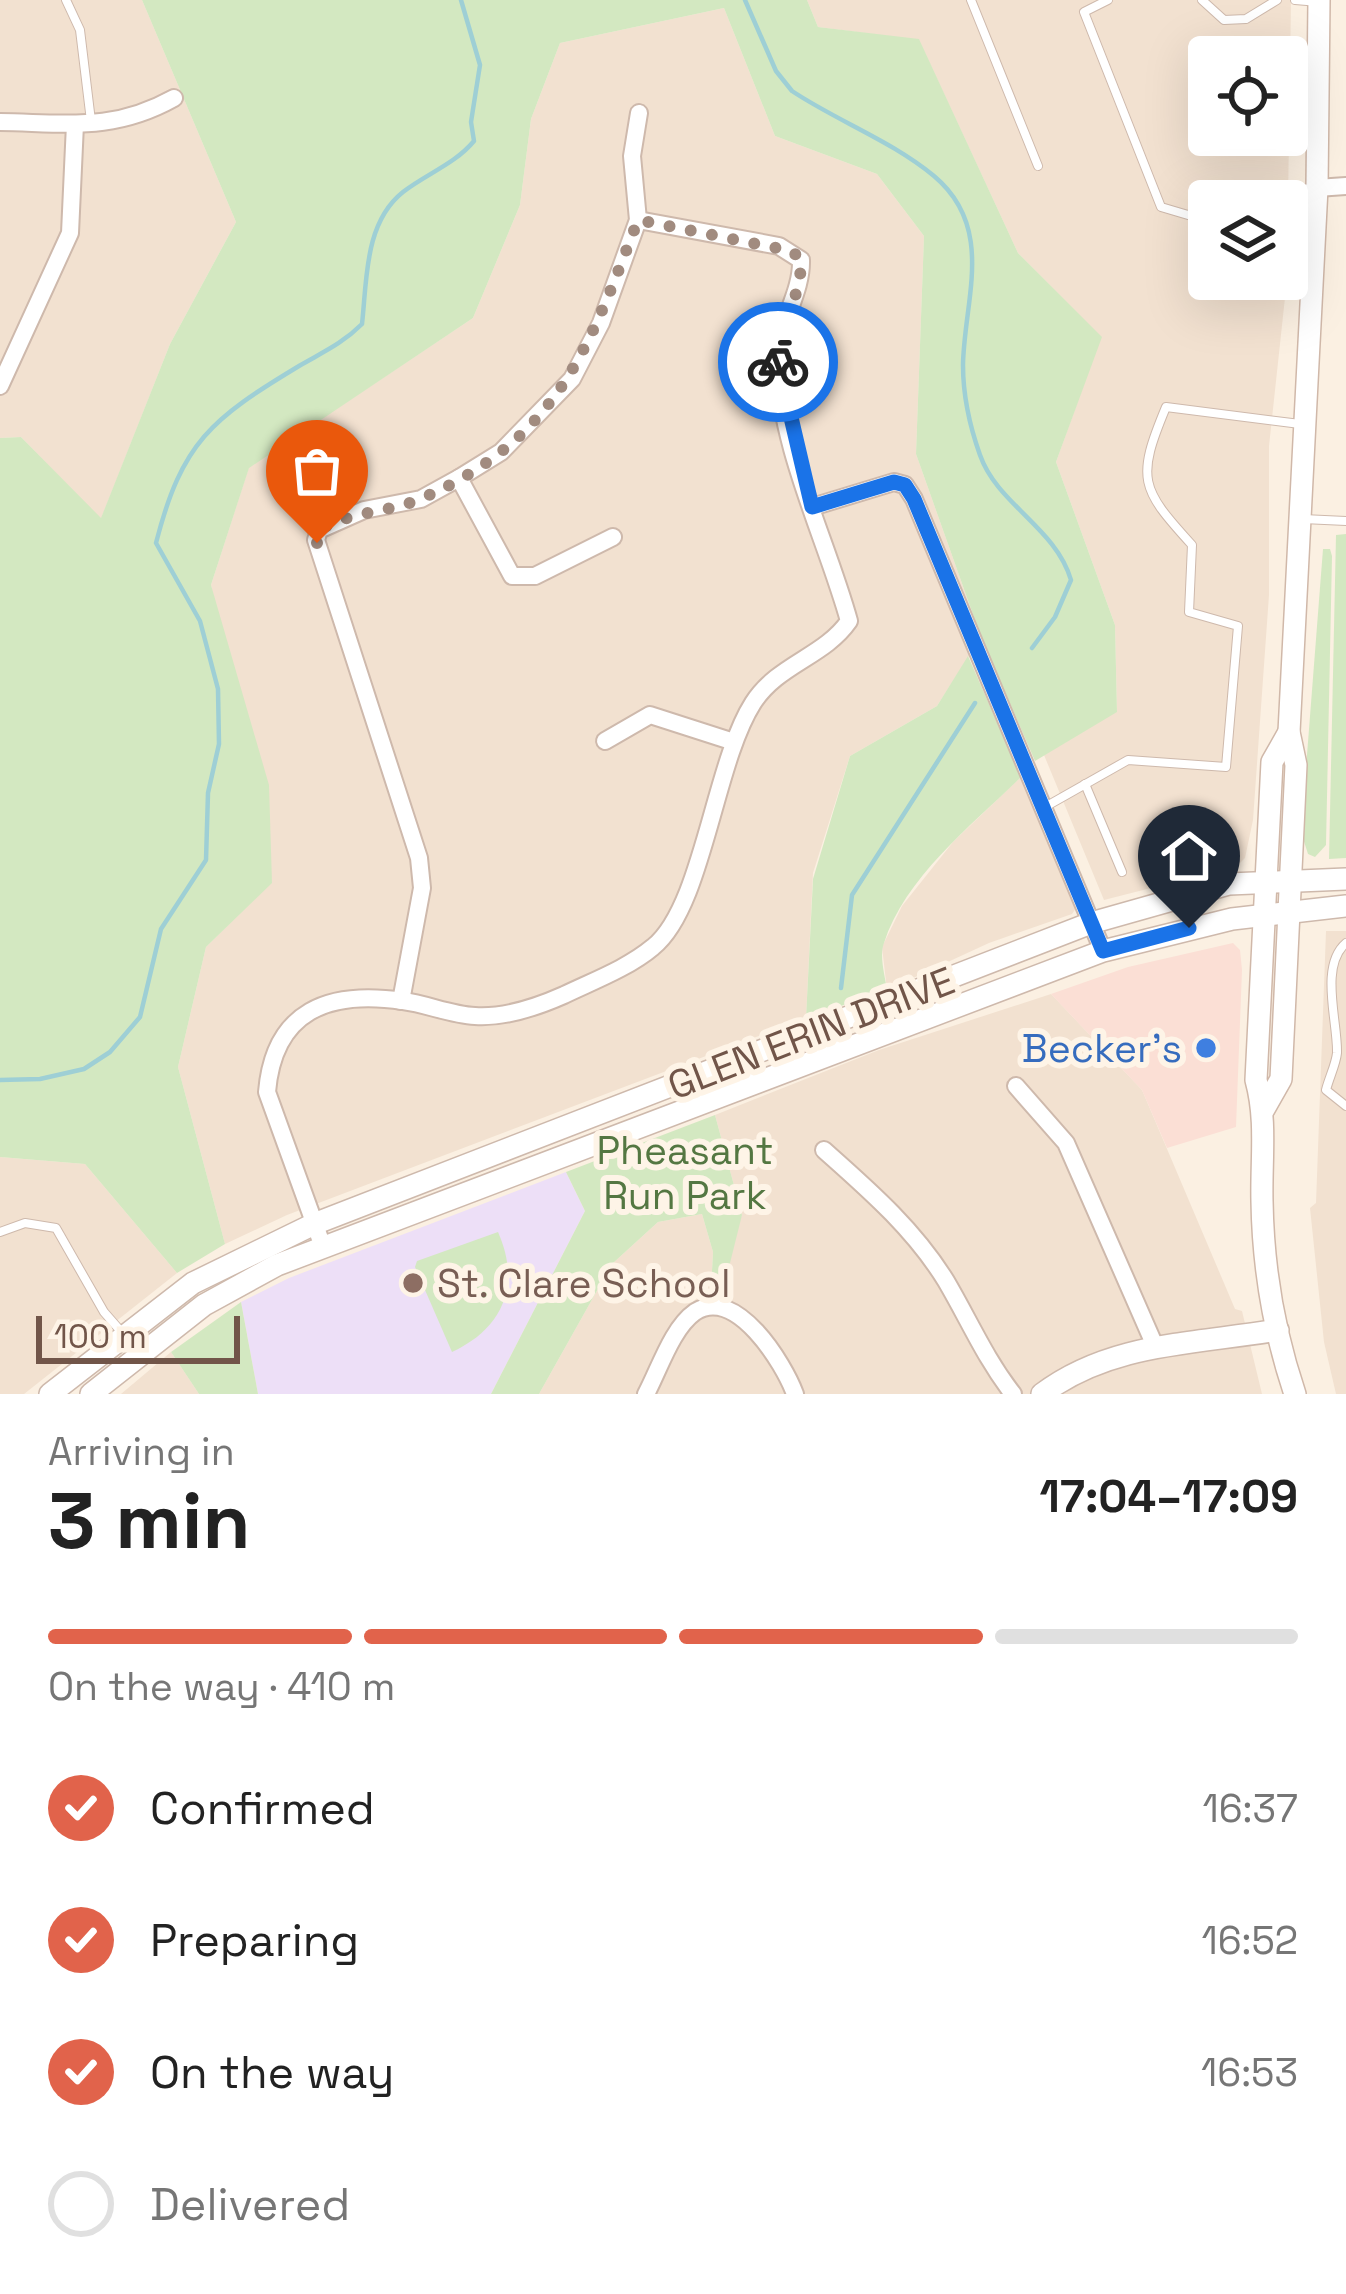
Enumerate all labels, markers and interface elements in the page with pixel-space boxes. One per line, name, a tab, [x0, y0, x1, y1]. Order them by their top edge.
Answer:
map controls	[1188, 36, 1308, 300]
button: locate	[1188, 36, 1308, 156]
button: layers	[1188, 180, 1308, 300]
courier	[718, 302, 838, 422]
icon: bike	[745, 329, 811, 395]
pin	[266, 420, 368, 543]
icon: bag	[284, 438, 350, 504]
pin	[1138, 805, 1240, 928]
icon: home	[1156, 823, 1222, 889]
street label: GLEN ERIN DRIVE	[661, 956, 961, 1110]
place label: Becker's	[1022, 1024, 1182, 1073]
marker: Becker's	[1193, 1035, 1219, 1061]
park label: Pheasant Run Park	[597, 1126, 773, 1220]
place label: St. Clare School	[437, 1259, 730, 1308]
marker: St. Clare School	[400, 1270, 426, 1296]
scale bar	[36, 1310, 240, 1363]
text: 100 m	[54, 1316, 147, 1358]
text: Arriving in	[48, 1427, 235, 1476]
text: 17:04–17:09	[1040, 1468, 1298, 1525]
text: 3 min	[48, 1471, 251, 1571]
text: On the way · 410 m	[48, 1662, 395, 1711]
icon: check	[48, 1775, 114, 1841]
text: Confirmed	[150, 1780, 375, 1837]
text: 16:37	[1202, 1784, 1298, 1833]
icon: check	[48, 1907, 114, 1973]
text: Preparing	[150, 1912, 359, 1969]
text: 16:52	[1201, 1916, 1298, 1965]
icon: check	[48, 2039, 114, 2105]
text: On the way	[150, 2044, 394, 2101]
text: 16:53	[1201, 2048, 1298, 2097]
text: Delivered	[150, 2176, 350, 2233]

